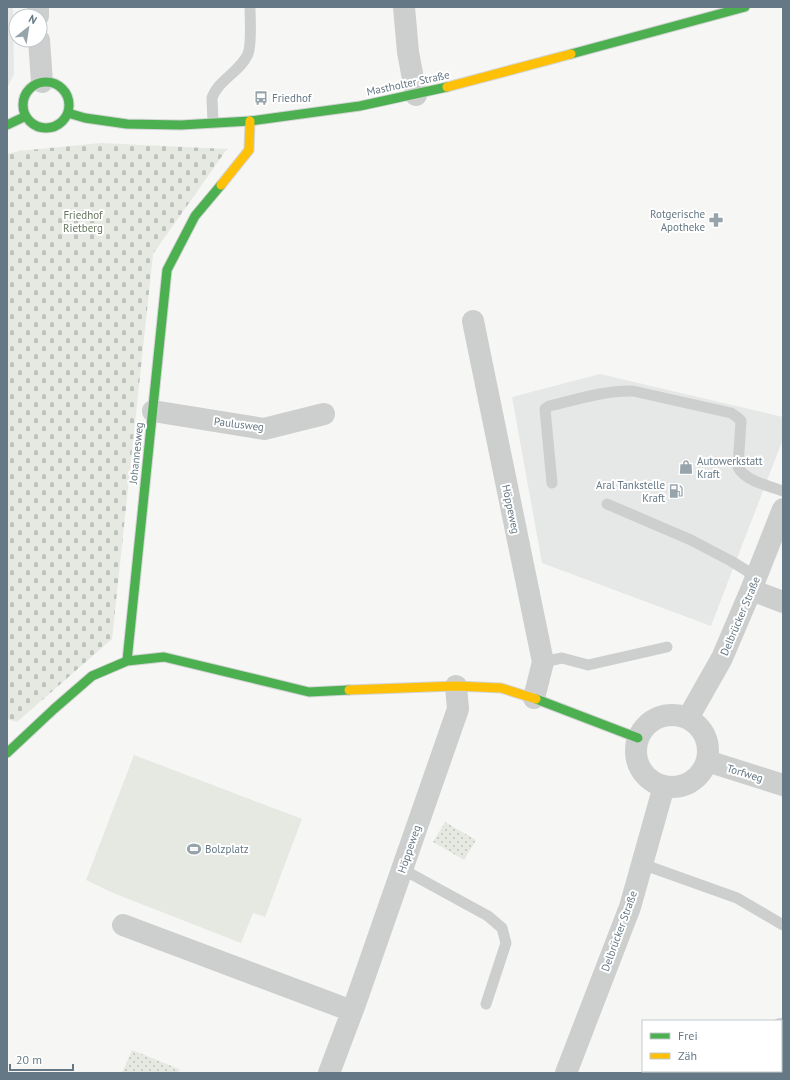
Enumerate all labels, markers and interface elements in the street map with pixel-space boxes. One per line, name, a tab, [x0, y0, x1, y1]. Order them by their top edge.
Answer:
north arrow	[8, 8, 48, 48]
text: N	[26, 11, 40, 27]
street label: Mastholter Straße	[365, 67, 451, 99]
bus stop icon: Friedhof	[253, 90, 269, 106]
place label: Friedhof	[272, 91, 312, 105]
place label: Rotgerische Apotheke	[650, 207, 705, 234]
park label: Friedhof Rietberg	[63, 208, 103, 235]
pharmacy icon: Rotgerische Apotheke	[708, 212, 724, 228]
street label: Paulusweg	[213, 414, 265, 434]
street label: Johannesweg	[126, 421, 146, 486]
place label: Autowerkstatt Kraft	[697, 454, 763, 481]
shop icon: Autowerkstatt Kraft	[678, 459, 694, 475]
place label: Aral Tankstelle Kraft	[596, 478, 665, 505]
street label: Höppeweg	[499, 483, 523, 535]
fuel station icon: Aral Tankstelle Kraft	[668, 483, 684, 499]
street label: Delbrücker Straße	[717, 574, 763, 658]
street label: Torfweg	[725, 761, 765, 785]
street label: Höppeweg	[394, 823, 424, 875]
sports icon: Bolzplatz	[186, 841, 202, 857]
place label: Bolzplatz	[205, 842, 249, 856]
street label: Delbrücker Straße	[598, 888, 640, 973]
legend	[642, 1020, 782, 1072]
text: Frei	[678, 1028, 698, 1043]
scale bar	[10, 1046, 73, 1072]
text: Zäh	[678, 1048, 697, 1063]
text: 20 m	[16, 1052, 42, 1067]

